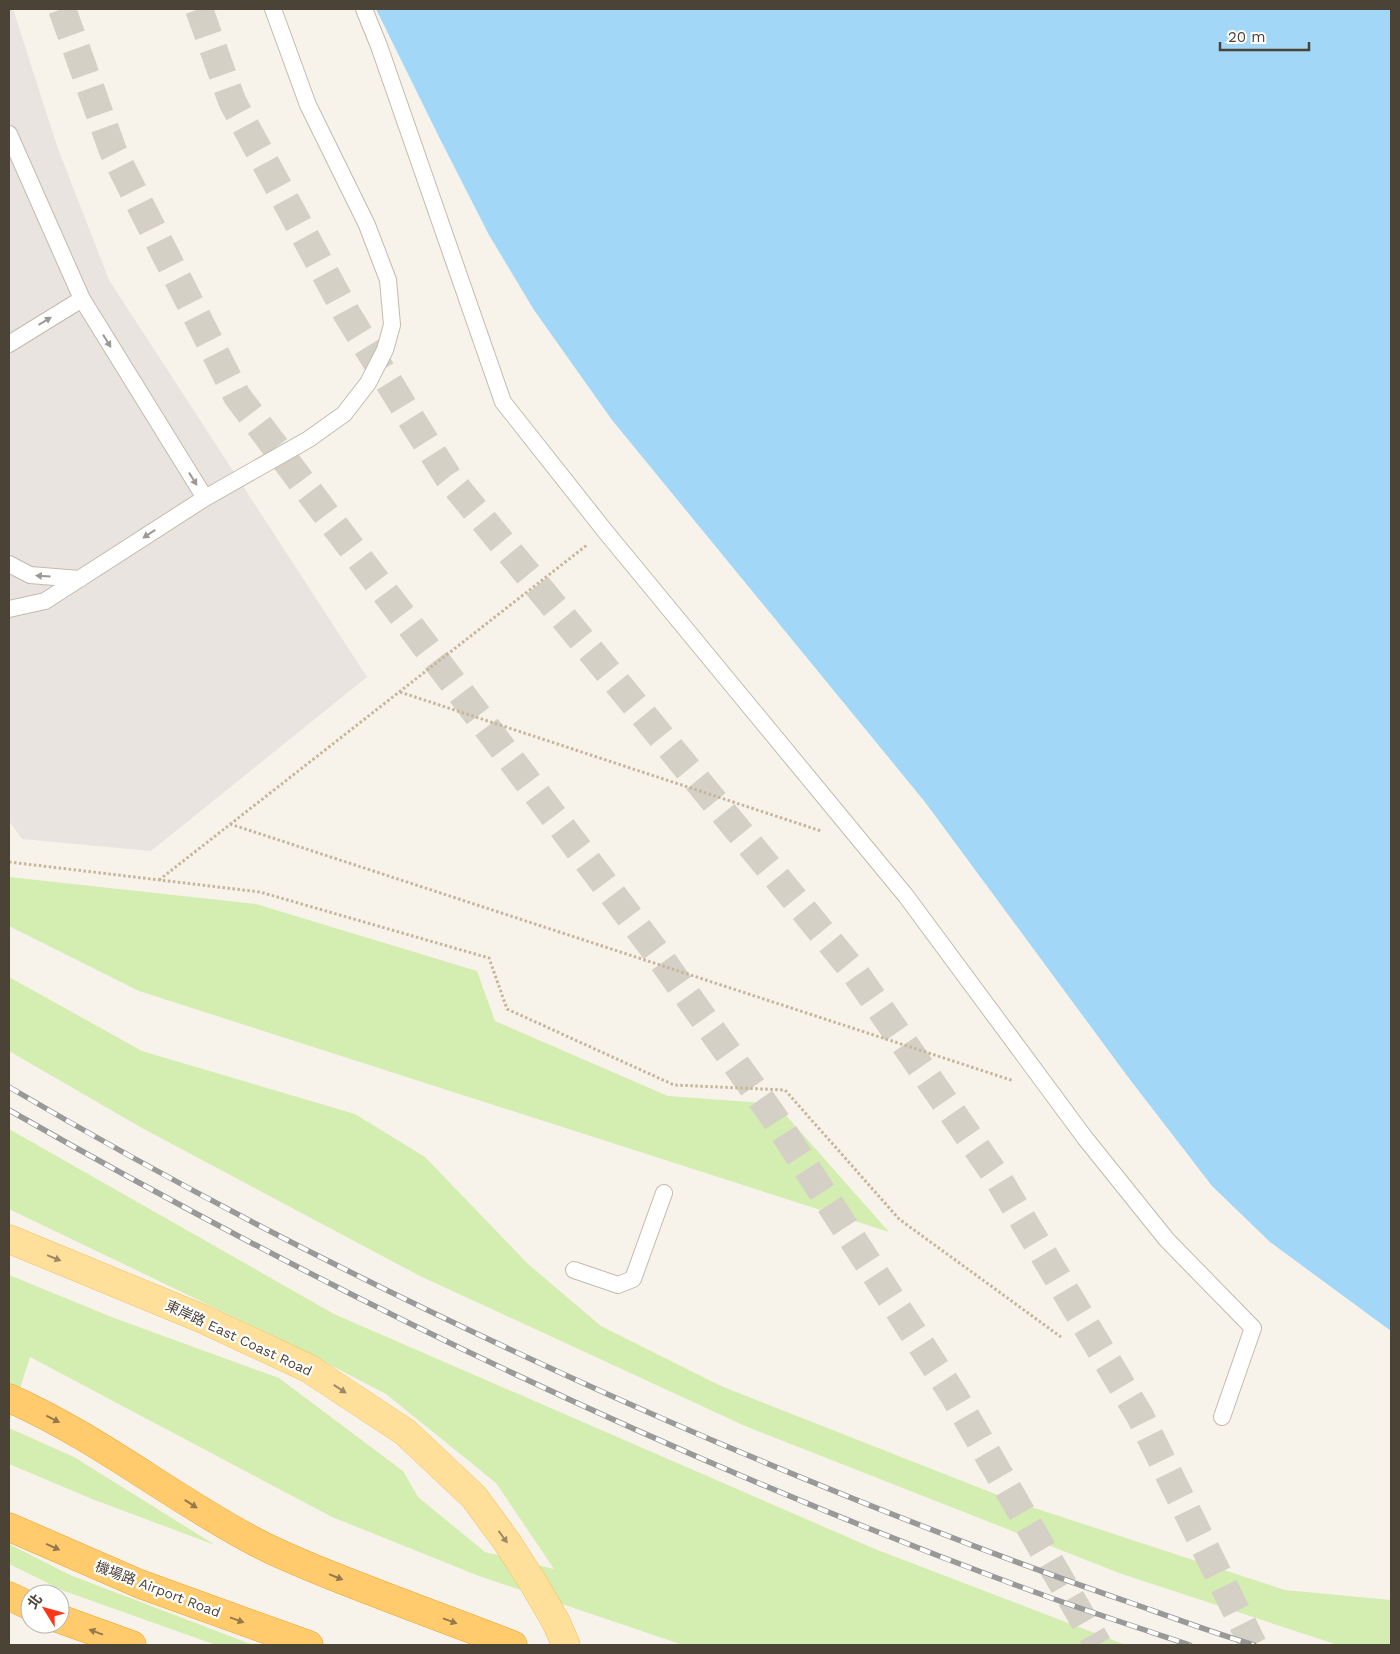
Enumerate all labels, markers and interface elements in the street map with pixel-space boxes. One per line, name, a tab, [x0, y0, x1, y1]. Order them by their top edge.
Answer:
scale bar	[1220, 20, 1309, 52]
text: 20 m	[1228, 28, 1266, 46]
one-way arrow	[38, 317, 51, 326]
one-way arrow	[103, 334, 112, 347]
one-way arrow	[188, 472, 197, 486]
one-way arrow	[142, 529, 156, 539]
one-way arrow	[35, 572, 51, 580]
one-way arrow	[47, 1254, 61, 1262]
street label: 東岸路 East Coast Road	[163, 1297, 315, 1379]
one-way arrow	[334, 1384, 347, 1394]
one-way arrow	[46, 1415, 60, 1423]
one-way arrow	[185, 1500, 198, 1509]
one-way arrow	[498, 1530, 508, 1544]
one-way arrow	[46, 1544, 60, 1552]
street label: 機場路 Airport Road	[93, 1558, 223, 1620]
one-way arrow	[329, 1574, 343, 1582]
north arrow	[20, 1584, 70, 1634]
text: 北	[24, 1591, 45, 1612]
one-way arrow	[229, 1617, 244, 1624]
one-way arrow	[443, 1617, 458, 1625]
one-way arrow	[88, 1628, 103, 1636]

